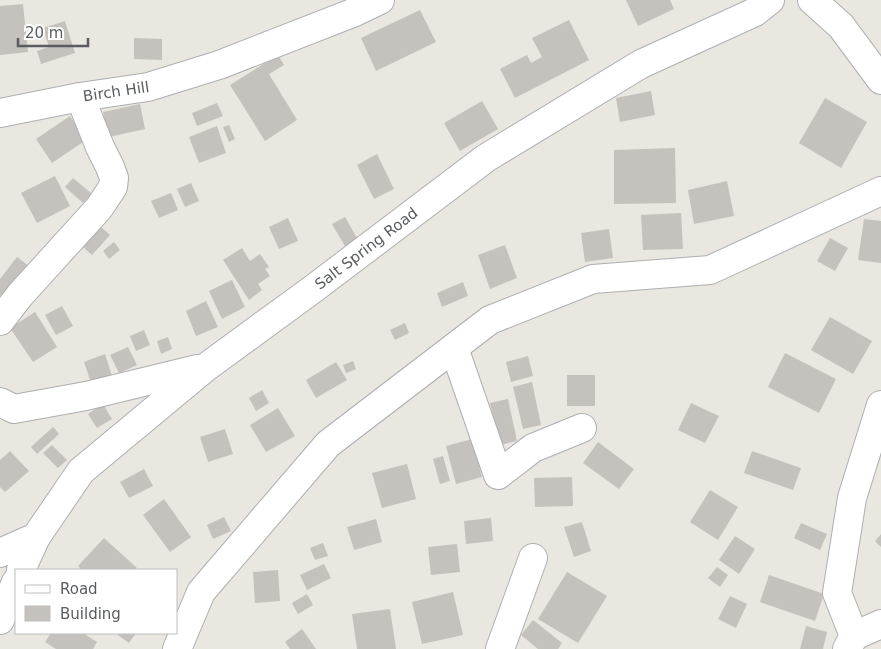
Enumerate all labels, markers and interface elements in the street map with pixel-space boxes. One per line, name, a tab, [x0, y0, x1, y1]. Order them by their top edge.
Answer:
scale bar	[18, 15, 88, 47]
text: 20 m	[25, 24, 63, 42]
street label: Birch Hill	[82, 78, 150, 105]
street label: Salt Spring Road	[311, 204, 421, 293]
legend	[15, 569, 178, 634]
text: Road	[60, 580, 98, 598]
text: Building	[60, 605, 121, 623]

